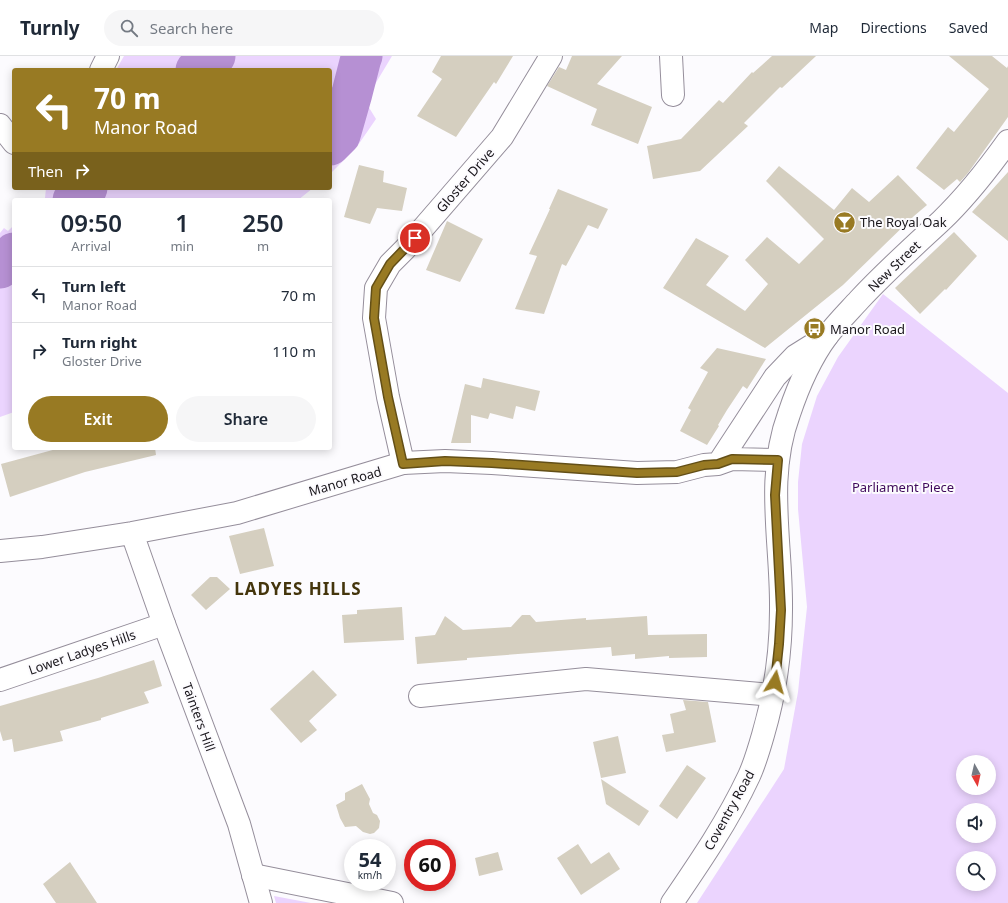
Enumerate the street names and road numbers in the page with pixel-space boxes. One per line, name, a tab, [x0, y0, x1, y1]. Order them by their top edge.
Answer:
street label: Gloster Drive	[432, 144, 498, 216]
street label: New Street	[864, 236, 925, 296]
street label: Manor Road	[306, 462, 384, 500]
street label: Lower Ladyes Hills	[26, 625, 138, 679]
street label: Tainters Hill	[178, 680, 220, 754]
street label: Coventry Road	[700, 767, 758, 853]

